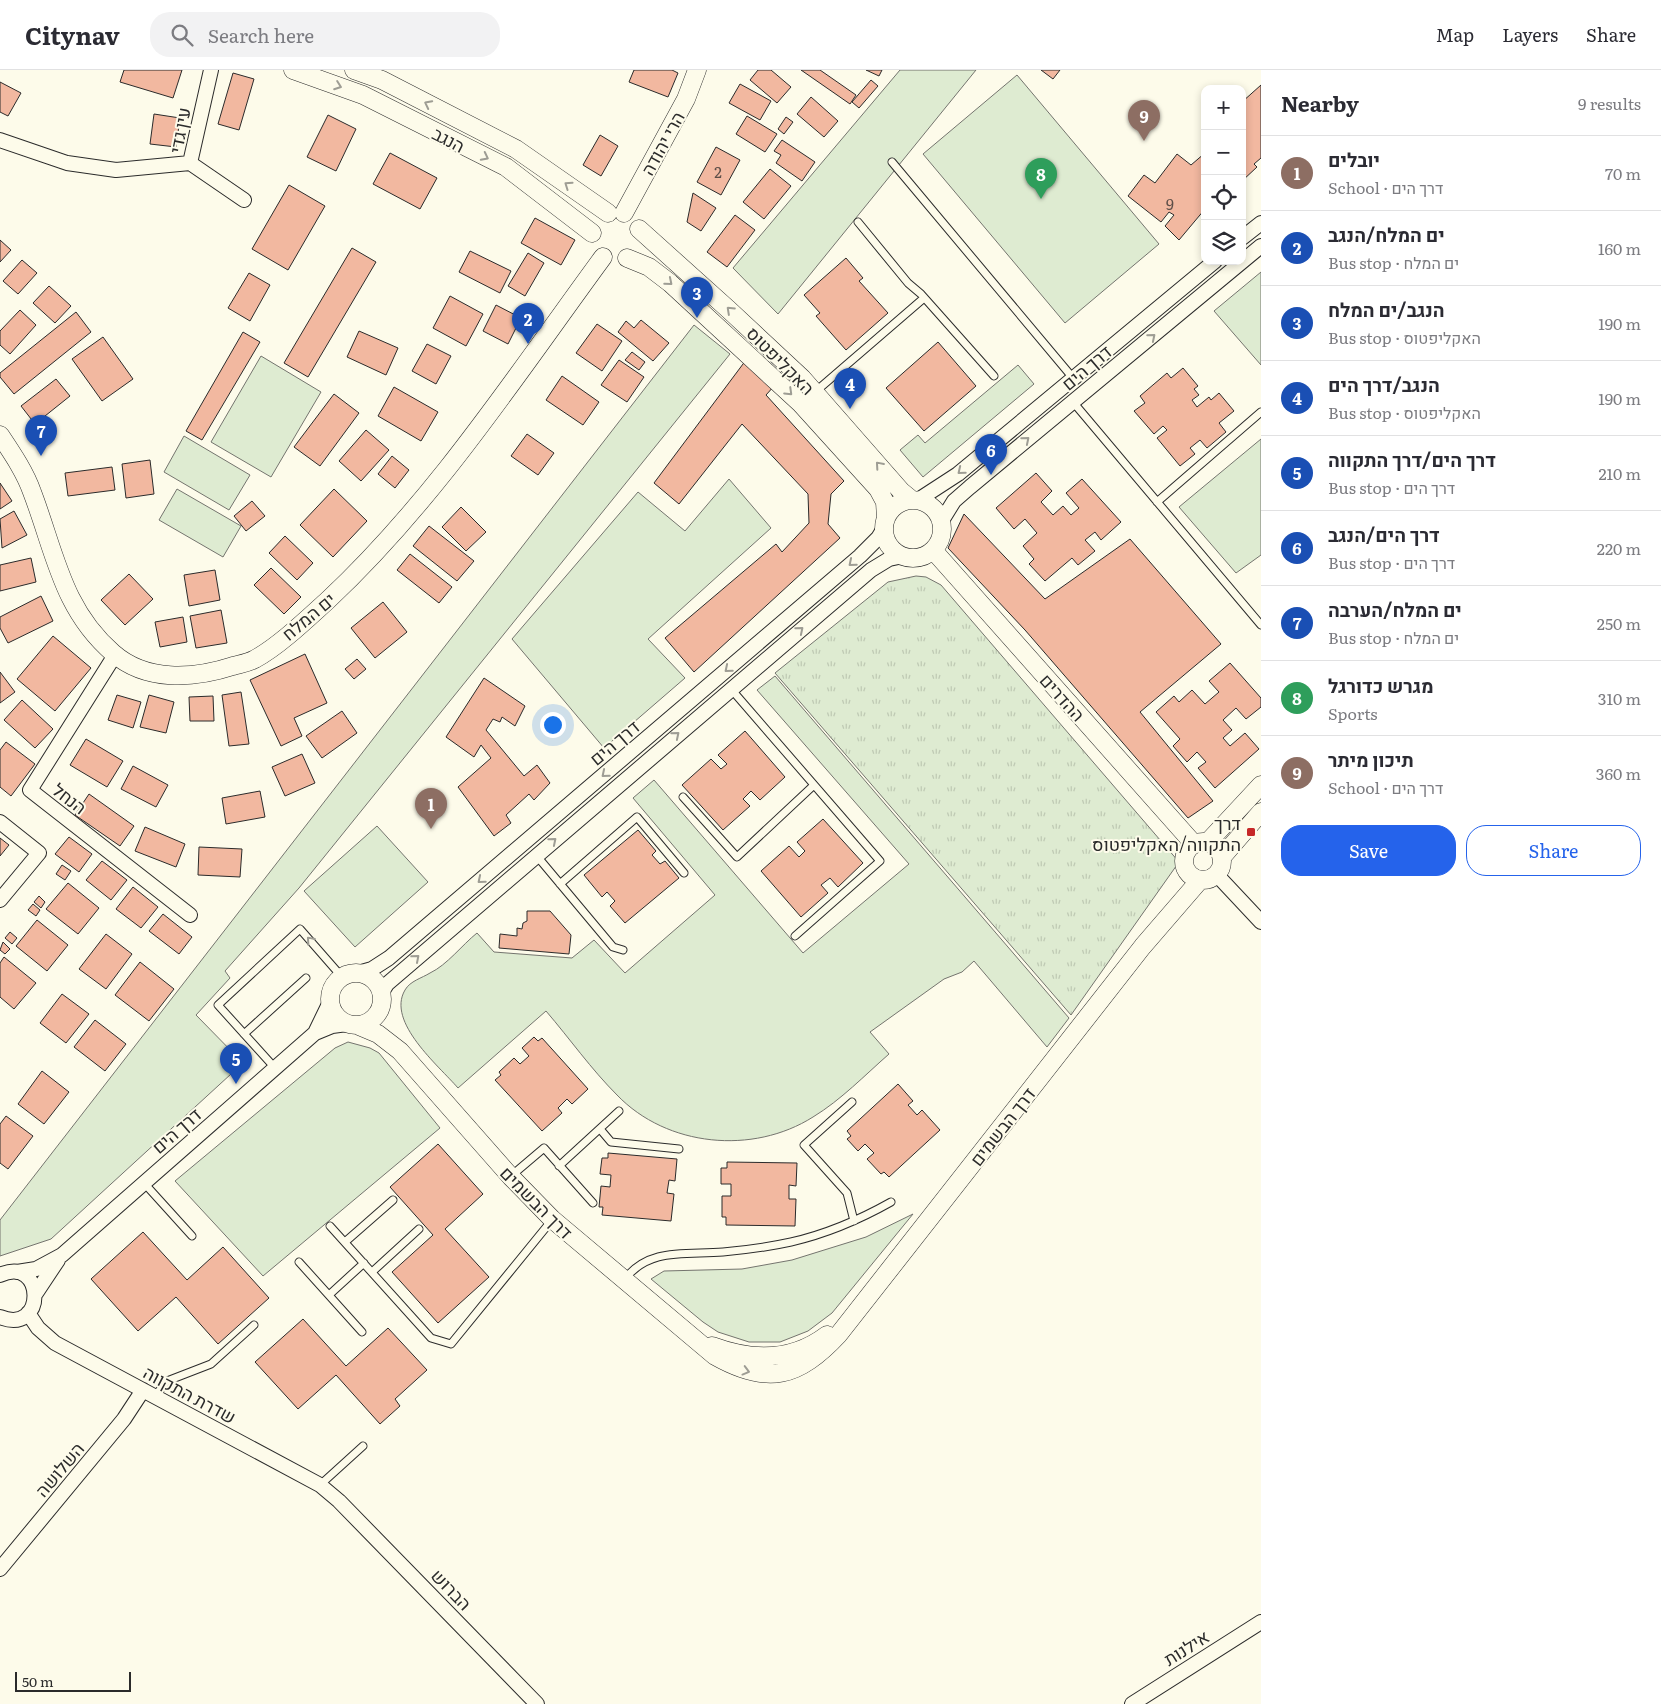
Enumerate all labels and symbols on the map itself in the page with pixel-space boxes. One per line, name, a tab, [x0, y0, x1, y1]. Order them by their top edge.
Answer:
one-way arrow	[334, 80, 342, 90]
one-way arrow	[424, 100, 433, 110]
pin: 9	[1128, 100, 1160, 141]
street label: עין גדי	[161, 105, 197, 155]
street label: הרי יהודה	[633, 106, 691, 180]
street label: הנגב	[428, 119, 470, 159]
one-way arrow	[480, 151, 489, 161]
pin: 8	[1025, 158, 1057, 199]
house number: 2	[714, 160, 722, 183]
one-way arrow	[565, 182, 574, 191]
house number: 9	[1166, 192, 1174, 215]
one-way arrow	[663, 277, 672, 286]
pin: 3	[681, 277, 713, 318]
pin: 2	[512, 303, 544, 344]
one-way arrow	[727, 307, 736, 316]
street label: האקליפטוס	[741, 320, 821, 400]
one-way arrow	[1146, 333, 1155, 342]
street label: דרך הים	[1055, 338, 1117, 396]
pin: 4	[834, 368, 866, 409]
one-way arrow	[783, 386, 792, 395]
pin: 7	[25, 415, 57, 456]
pin: 6	[975, 434, 1007, 475]
one-way arrow	[1021, 437, 1030, 446]
one-way arrow	[875, 462, 884, 471]
one-way arrow	[958, 465, 967, 473]
one-way arrow	[848, 558, 857, 567]
street label: ים המלח	[275, 586, 341, 646]
one-way arrow	[794, 627, 803, 636]
one-way arrow	[725, 663, 734, 672]
street label: ההדרים	[1034, 667, 1092, 727]
your location	[540, 712, 566, 738]
street label: דרך הים	[583, 713, 645, 771]
one-way arrow	[671, 732, 680, 741]
one-way arrow	[601, 769, 610, 778]
street label: הנחל	[47, 776, 93, 820]
pin: 1	[415, 788, 447, 829]
place label: דרך התקווה/האקליפטוס	[1092, 809, 1241, 857]
marker: דרך התקווה/האקליפטוס	[1245, 826, 1257, 838]
one-way arrow	[547, 837, 556, 846]
one-way arrow	[478, 874, 487, 882]
one-way arrow	[307, 937, 316, 946]
one-way arrow	[411, 955, 420, 964]
pin: 5	[220, 1043, 252, 1084]
street label: דרך הבשמים	[963, 1081, 1041, 1171]
street label: דרך הים	[145, 1101, 207, 1159]
street label: דרך הבשמים	[494, 1159, 580, 1245]
street label: שדרת התקווה	[139, 1358, 241, 1430]
one-way arrow	[742, 1366, 750, 1376]
street label: השלושה	[28, 1436, 90, 1502]
street label: הברוש	[425, 1562, 479, 1616]
street label: אילנות	[1158, 1622, 1214, 1672]
scale bar	[15, 1669, 131, 1692]

